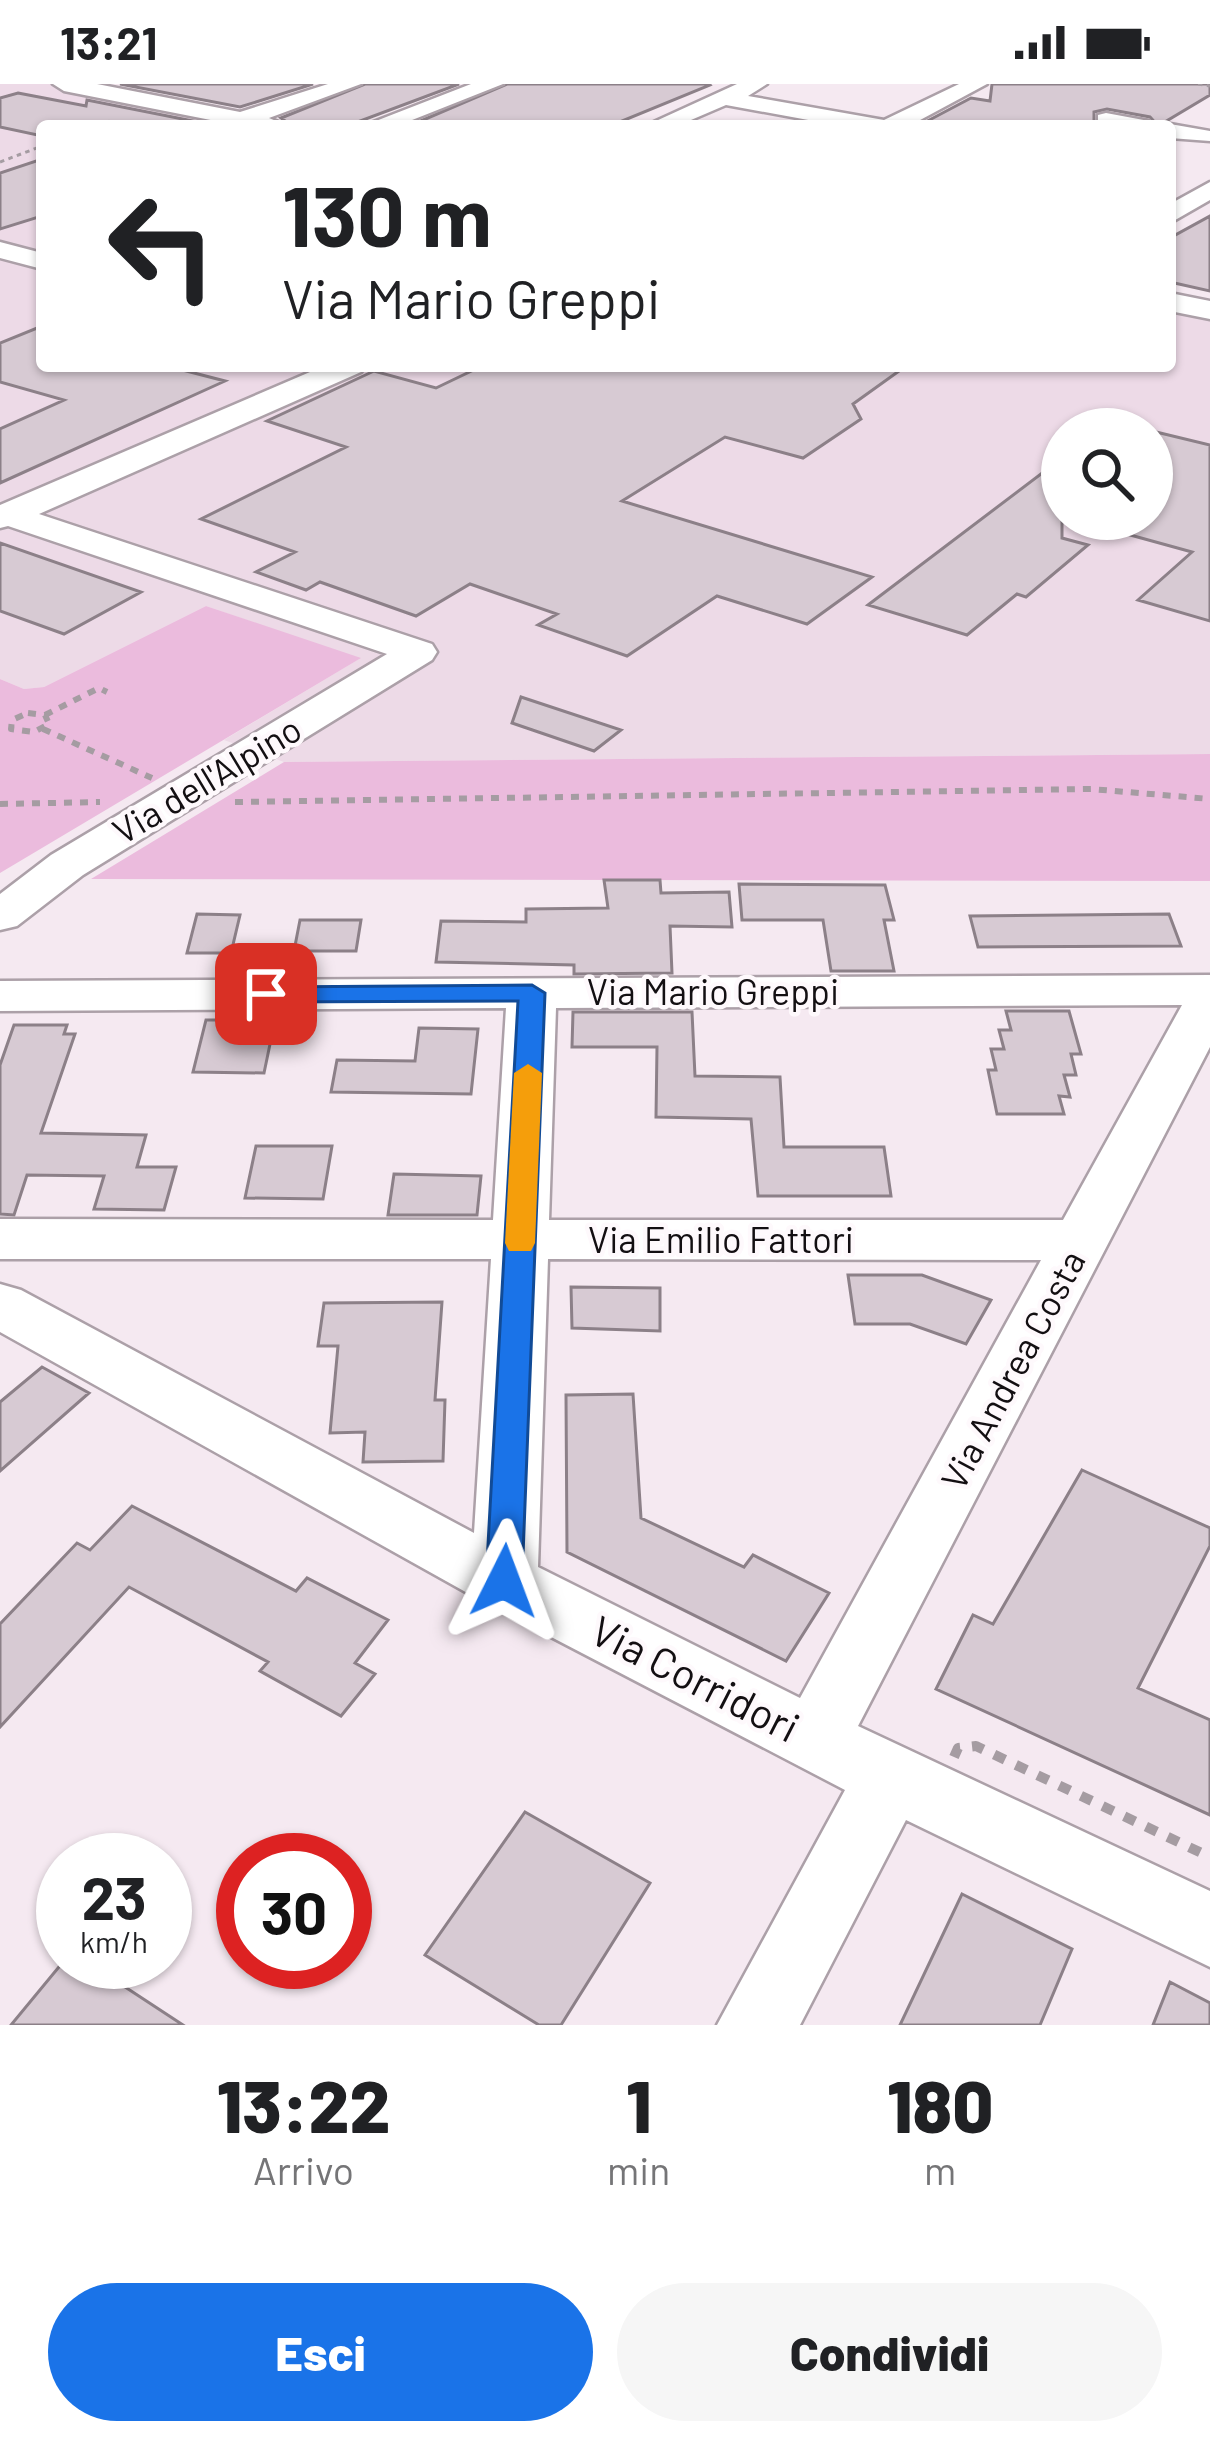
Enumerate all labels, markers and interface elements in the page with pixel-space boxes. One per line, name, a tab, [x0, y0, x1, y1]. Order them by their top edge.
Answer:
text: 13:21	[60, 15, 157, 69]
text: 130 m	[282, 163, 492, 264]
icon: left	[84, 168, 240, 324]
text: Via Mario Greppi	[282, 265, 661, 330]
map controls	[1041, 408, 1173, 540]
button: search	[1041, 408, 1173, 540]
street label: Via dell'Alpino	[104, 706, 308, 852]
pin	[215, 943, 317, 1045]
icon: arrive	[233, 961, 299, 1027]
street label: Via Mario Greppi	[587, 969, 839, 1012]
street label: Via Emilio Fattori	[588, 1217, 854, 1260]
street label: Via Andrea Costa	[931, 1242, 1093, 1496]
position arrow	[441, 1518, 567, 1644]
street label: Via Corridori	[584, 1603, 808, 1751]
speed limit sign: 30	[216, 1833, 372, 1989]
text: 23	[81, 1860, 147, 1932]
text: km/h	[80, 1923, 148, 1959]
text: 13:22	[217, 2061, 390, 2147]
text: 1	[626, 2061, 652, 2147]
text: 180	[887, 2061, 993, 2147]
text: Arrivo	[253, 2146, 354, 2193]
text: min	[607, 2146, 670, 2193]
text: m	[924, 2146, 956, 2193]
button: Esci	[48, 2283, 593, 2421]
button: Condividi	[617, 2283, 1162, 2421]

